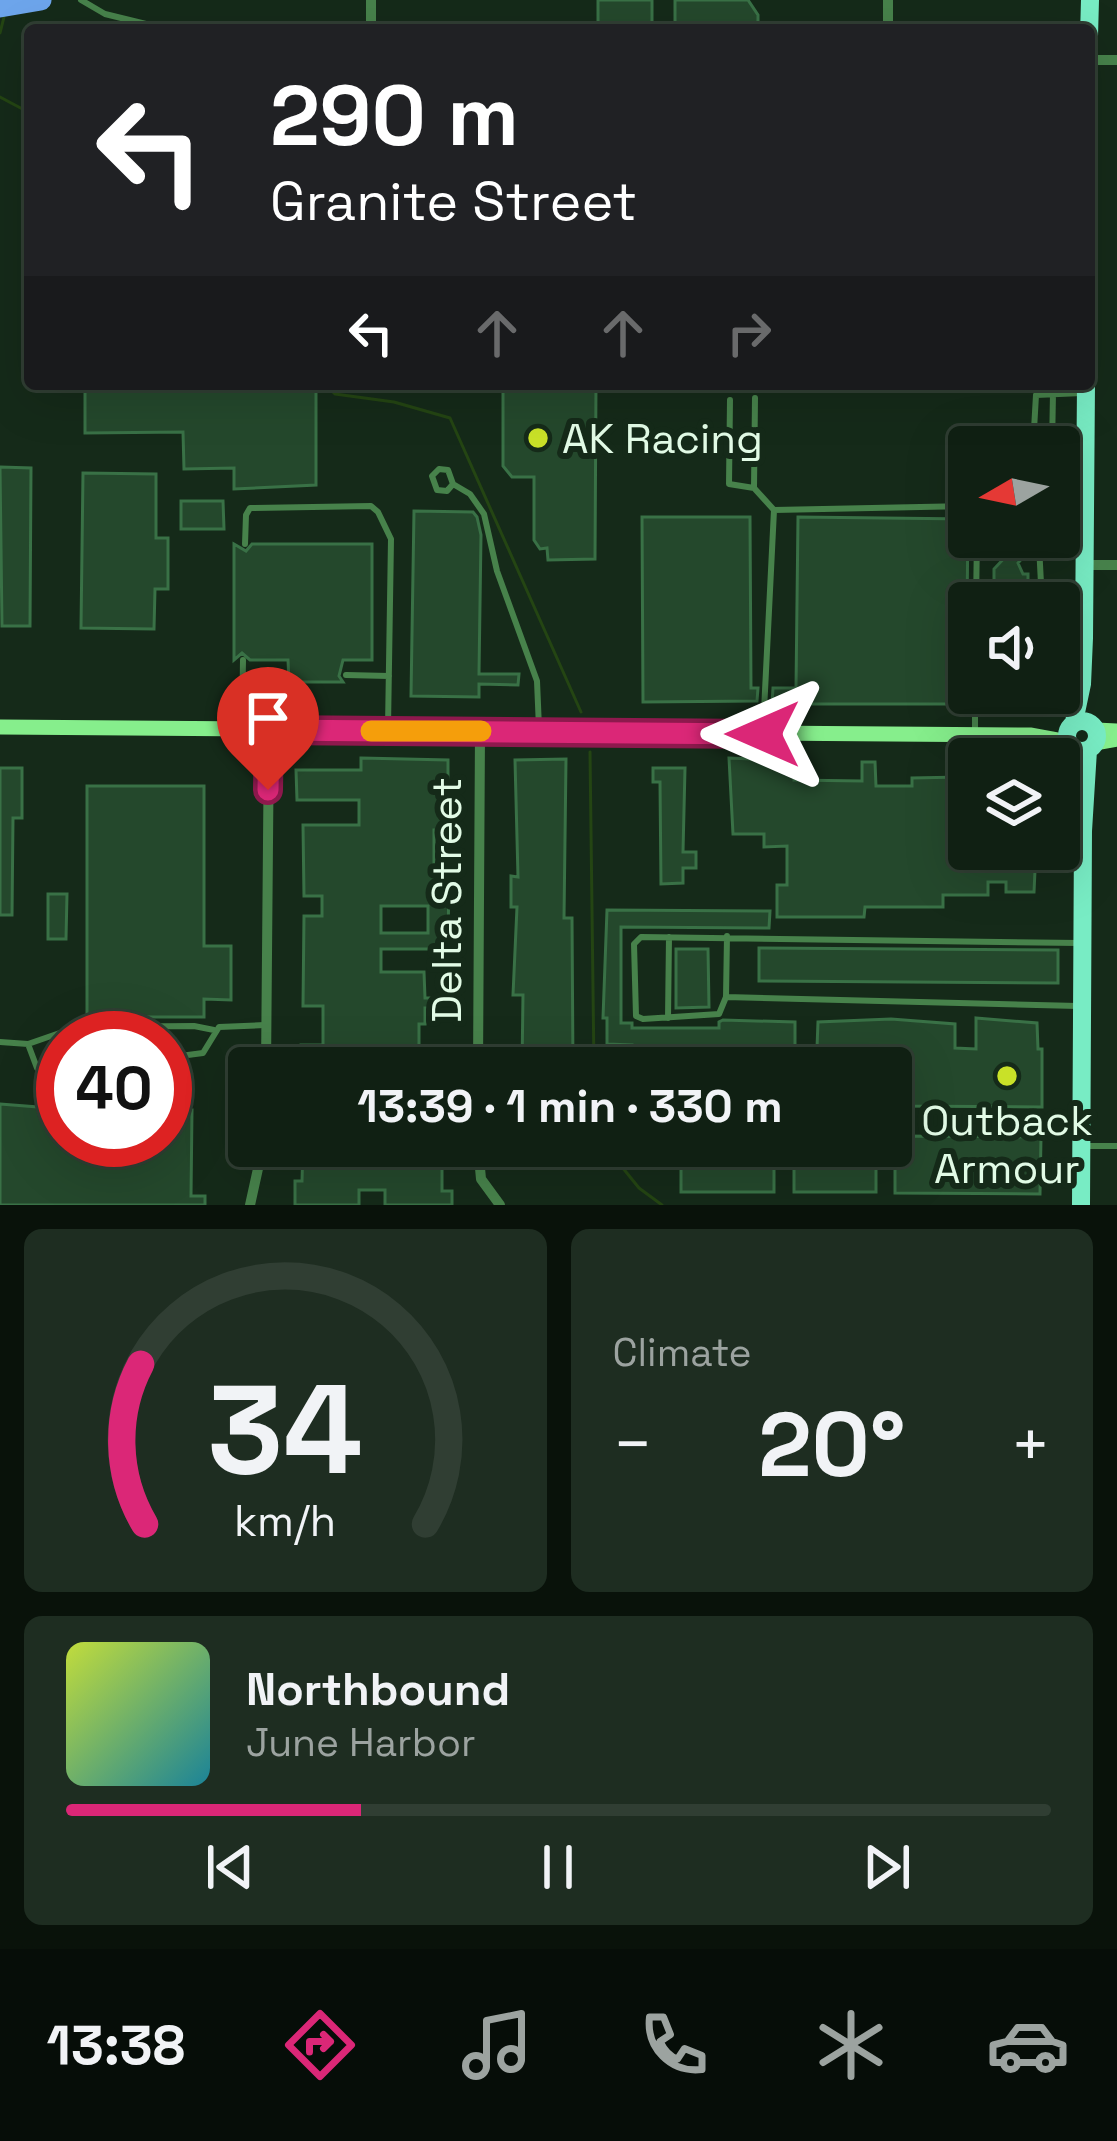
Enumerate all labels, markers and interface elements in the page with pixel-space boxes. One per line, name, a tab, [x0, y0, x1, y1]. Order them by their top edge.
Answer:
text: 290 m	[270, 62, 519, 170]
icon: left	[72, 72, 228, 228]
text: Granite Street	[270, 167, 637, 236]
icon: left	[338, 300, 404, 366]
icon: ahead	[464, 300, 530, 366]
icon: ahead	[590, 300, 656, 366]
icon: right	[716, 300, 782, 366]
place label: AK Racing	[562, 412, 763, 465]
marker: AK Racing	[525, 425, 551, 451]
north arrow	[948, 426, 1080, 558]
map controls	[948, 426, 1080, 870]
button: sound	[948, 582, 1080, 714]
pin	[217, 667, 319, 790]
position arrow	[700, 671, 826, 797]
icon: arrive	[235, 685, 301, 751]
button: layers	[948, 738, 1080, 870]
street label: Delta Street	[420, 777, 473, 1023]
speed limit sign: 40	[36, 1011, 192, 1167]
marker: Outback Armour	[994, 1063, 1020, 1089]
text: 13:39 · 1 min · 330 m	[357, 1078, 783, 1135]
place label: Outback Armour	[921, 1094, 1093, 1195]
text: Climate	[613, 1328, 752, 1377]
text: 34	[208, 1350, 363, 1509]
text: 20°	[758, 1387, 905, 1502]
text: −	[613, 1402, 653, 1486]
text: +	[1010, 1402, 1051, 1486]
text: km/h	[234, 1493, 336, 1548]
text: Northbound	[246, 1661, 510, 1718]
text: June Harbor	[246, 1718, 476, 1767]
icon: previous	[197, 1834, 263, 1900]
icon: pause	[525, 1834, 591, 1900]
icon: next	[854, 1834, 920, 1900]
icon: directions	[278, 2003, 362, 2087]
icon: music	[455, 2003, 539, 2087]
icon: phone	[632, 2003, 716, 2087]
icon: climate	[809, 2003, 893, 2087]
icon: car	[986, 2003, 1070, 2087]
text: 13:38	[47, 2011, 185, 2080]

